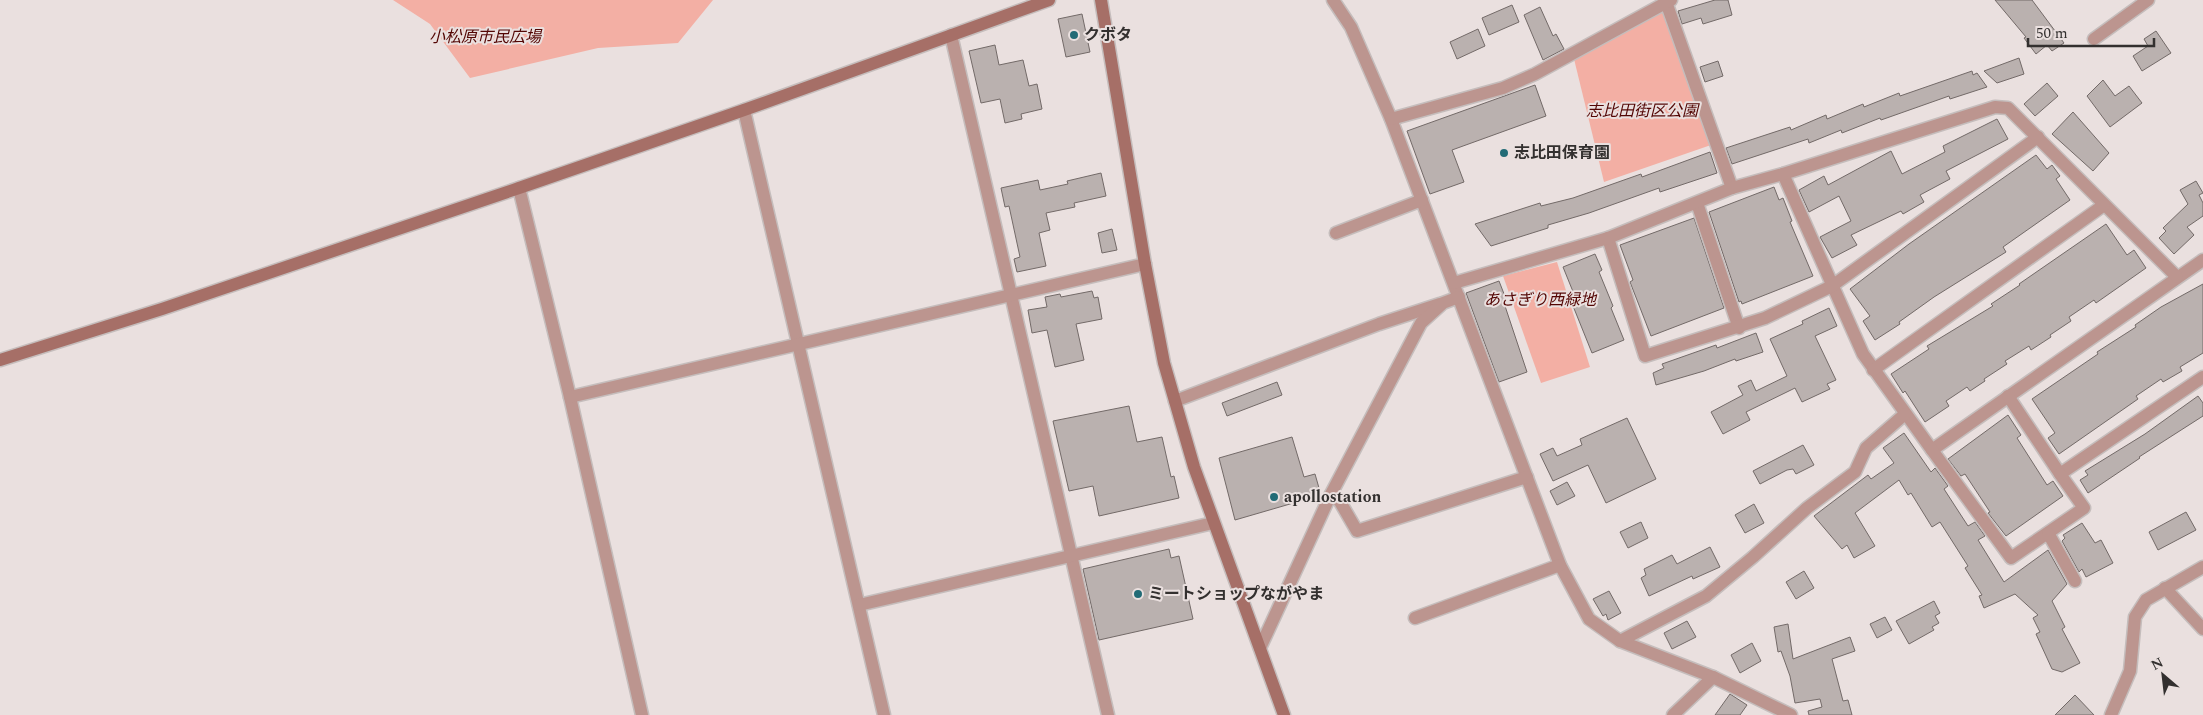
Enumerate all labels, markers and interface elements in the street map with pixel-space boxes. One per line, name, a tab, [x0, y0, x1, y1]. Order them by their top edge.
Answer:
scale bar	[2028, 15, 2154, 47]
text: 50 m	[2036, 22, 2068, 45]
place label: クボタ	[1084, 23, 1132, 47]
park label: 小松原市民広場	[429, 25, 543, 49]
marker: クボタ	[1068, 29, 1080, 41]
park label: 志比田街区公園	[1586, 99, 1700, 123]
place label: 志比田保育園	[1514, 141, 1610, 165]
marker: 志比田保育園	[1498, 147, 1510, 159]
park label: あさぎり西緑地	[1484, 288, 1598, 312]
place label: apollostation	[1284, 485, 1381, 509]
marker: apollostation	[1268, 491, 1280, 503]
place label: ミートショップながやま	[1148, 582, 1324, 606]
marker: ミートショップながやま	[1132, 588, 1144, 600]
north arrow	[2138, 650, 2188, 700]
text: N	[2147, 652, 2167, 676]

